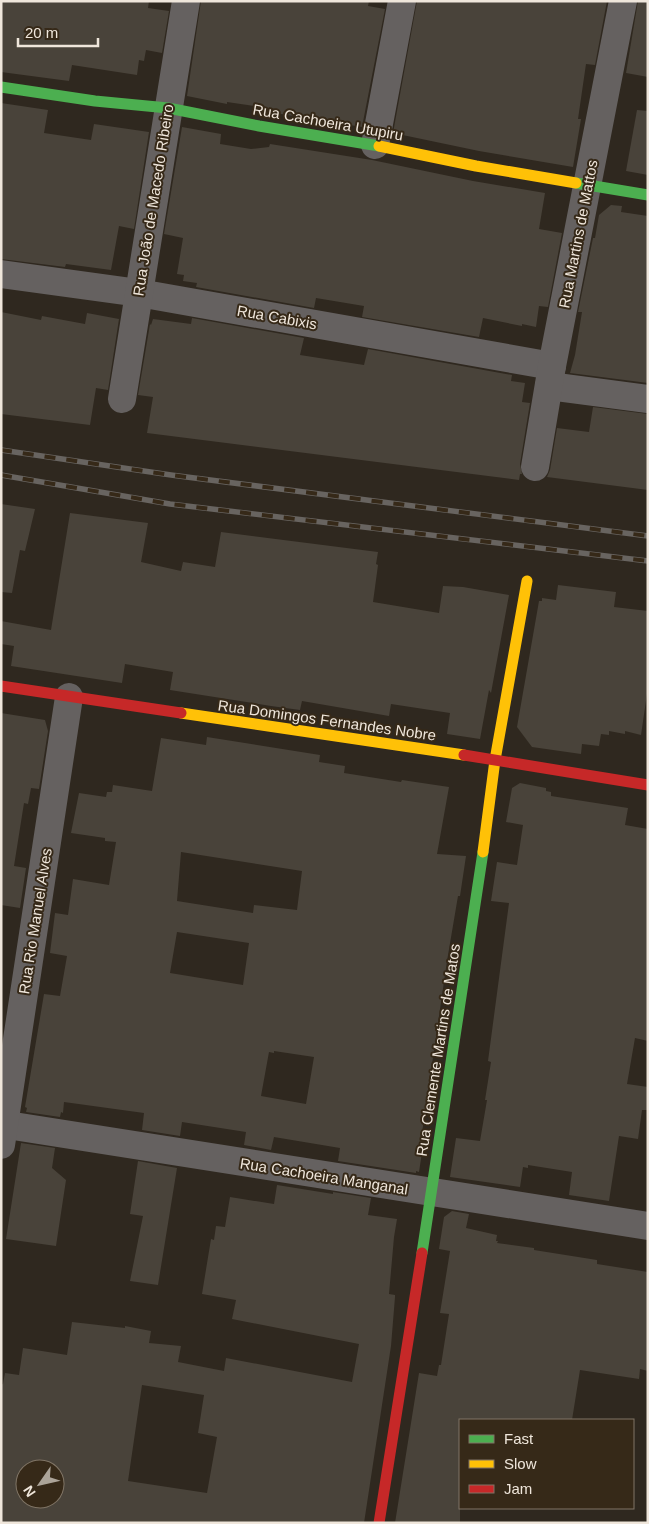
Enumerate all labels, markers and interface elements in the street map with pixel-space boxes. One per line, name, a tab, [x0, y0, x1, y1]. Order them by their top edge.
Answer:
scale bar	[18, 15, 98, 47]
text: 20 m	[25, 24, 58, 41]
street label: Rua Cachoeira Utupiru	[251, 100, 405, 144]
street label: Rua João de Macedo Ribeiro	[129, 103, 177, 297]
street label: Rua Martins de Mattos	[555, 158, 601, 310]
street label: Rua Cabixis	[236, 302, 318, 332]
street label: Rua Domingos Fernandes Nobre	[217, 696, 437, 744]
street label: Rua Rio Manuel Alves	[15, 847, 55, 995]
street label: Rua Clemente Martins de Matos	[413, 942, 463, 1158]
street label: Rua Cachoeira Manganal	[239, 1154, 409, 1198]
legend	[459, 1419, 634, 1509]
text: Fast	[504, 1430, 534, 1447]
text: Slow	[504, 1455, 537, 1472]
north arrow	[15, 1459, 65, 1509]
text: Jam	[504, 1480, 532, 1497]
text: N	[20, 1483, 39, 1500]

